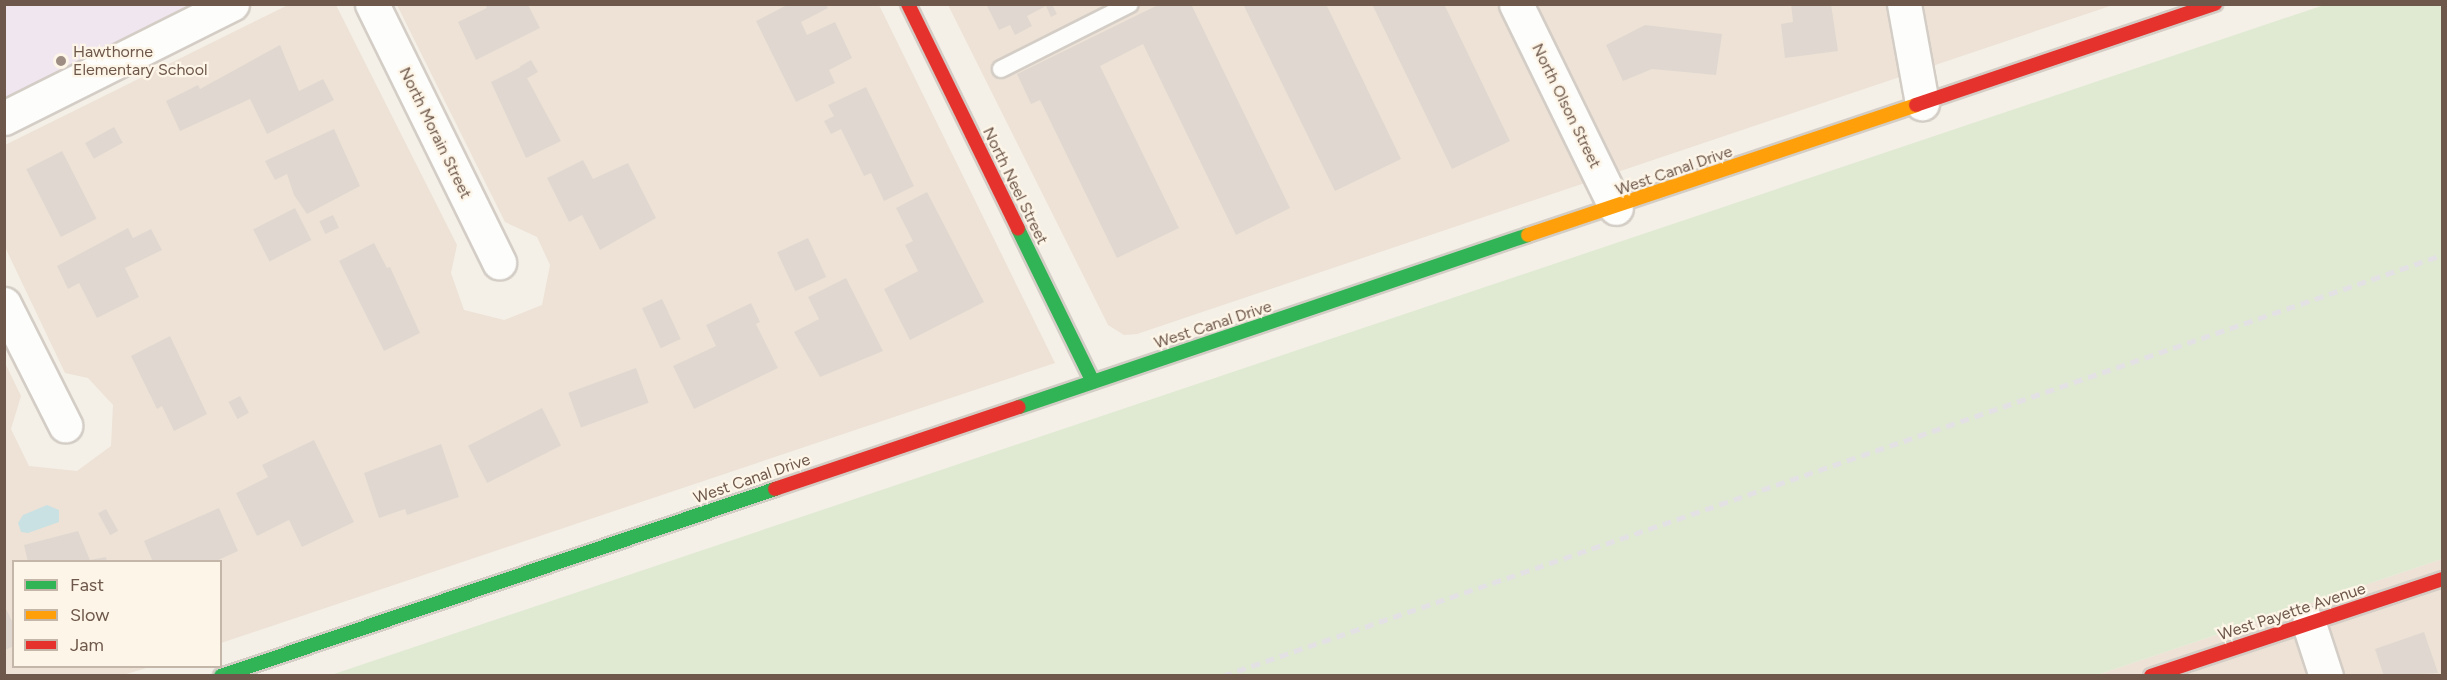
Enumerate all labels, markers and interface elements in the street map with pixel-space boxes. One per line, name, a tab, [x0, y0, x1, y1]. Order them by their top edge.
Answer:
street label: North Olson Street	[1527, 41, 1605, 171]
place label: Hawthorne Elementary School	[73, 42, 207, 80]
marker: Hawthorne Elementary School	[54, 54, 68, 68]
street label: North Morain Street	[395, 64, 475, 202]
street label: North Neel Street	[978, 124, 1052, 248]
street label: West Canal Drive	[1613, 142, 1735, 200]
street label: West Canal Drive	[1152, 297, 1274, 353]
street label: West Canal Drive	[691, 450, 813, 508]
legend	[12, 560, 222, 668]
text: Fast	[70, 574, 104, 596]
street label: West Payette Avenue	[2216, 579, 2368, 645]
text: Slow	[70, 604, 109, 626]
text: Jam	[70, 634, 104, 656]

